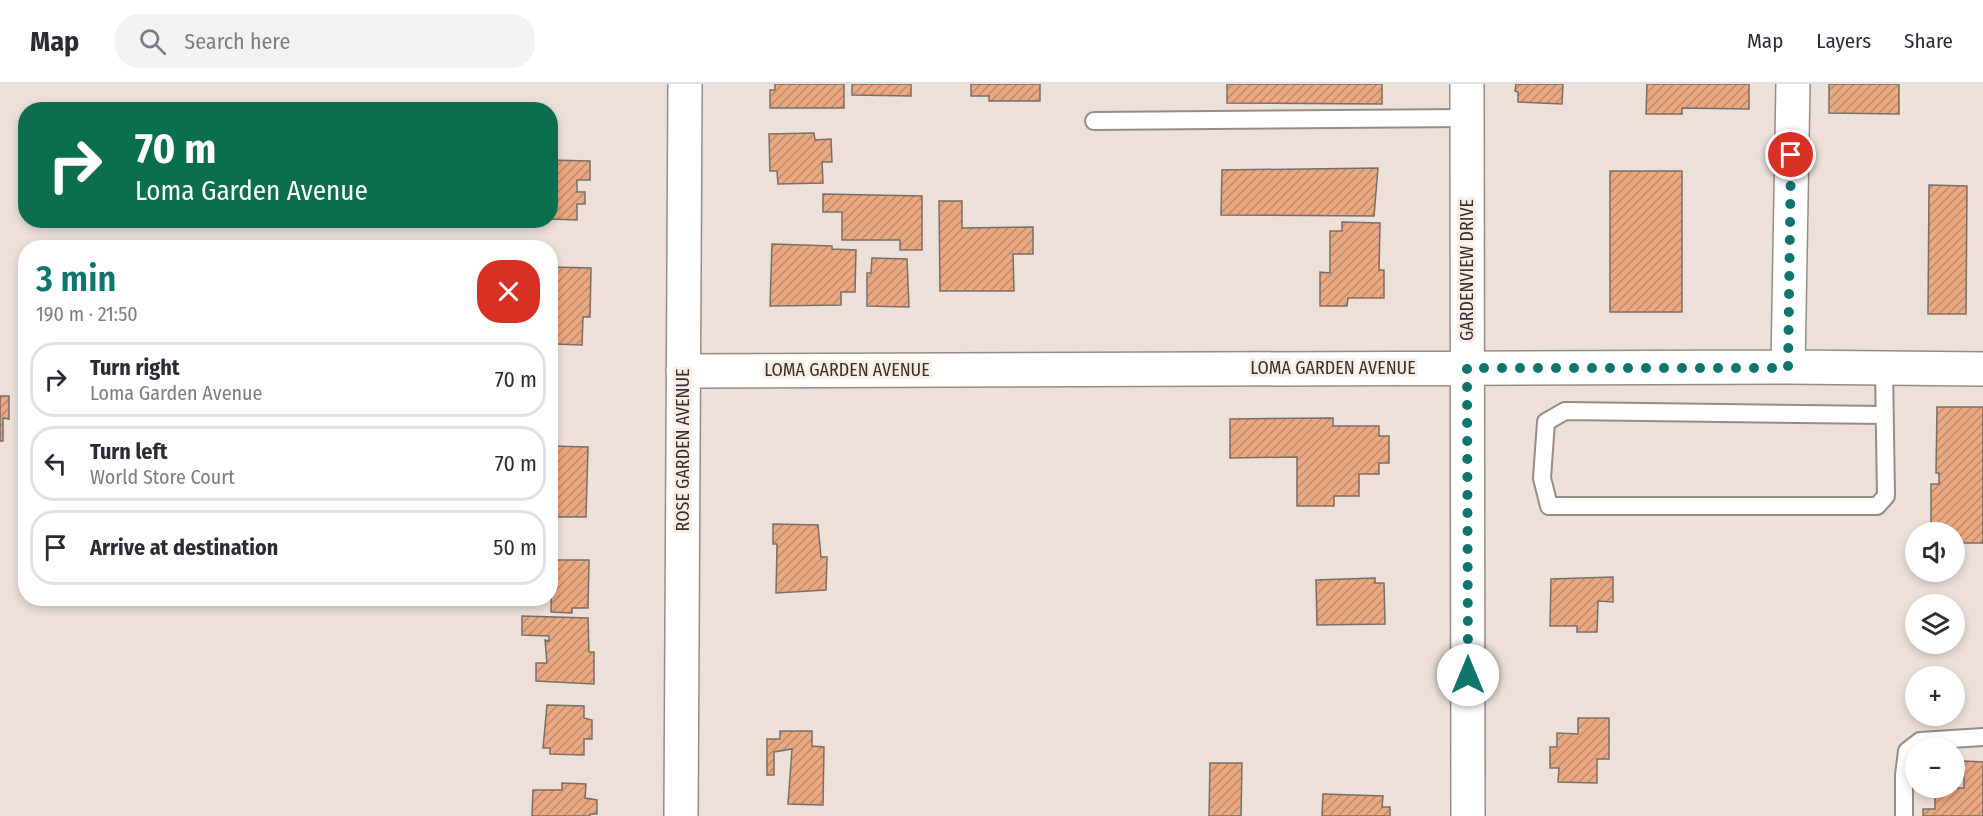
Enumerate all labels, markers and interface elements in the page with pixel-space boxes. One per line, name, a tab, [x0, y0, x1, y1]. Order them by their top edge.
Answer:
search box	[115, 14, 535, 68]
text: Map	[30, 25, 79, 58]
icon: search	[136, 25, 169, 58]
text: Search here	[184, 28, 290, 55]
text: Map	[1747, 28, 1783, 54]
text: Layers	[1816, 28, 1871, 54]
text: Share	[1904, 28, 1953, 54]
text: 70 m	[135, 124, 216, 174]
icon: right	[36, 126, 114, 204]
pin	[1765, 129, 1816, 180]
icon: arrive	[1774, 138, 1807, 171]
text: Loma Garden Avenue	[135, 175, 368, 207]
street label: GARDENVIEW DRIVE	[1456, 199, 1478, 341]
text: 3 min	[36, 257, 116, 301]
button: close	[477, 260, 540, 323]
text: 190 m · 21:50	[36, 302, 138, 326]
text: Turn right	[90, 354, 179, 381]
street label: LOMA GARDEN AVENUE	[1250, 357, 1416, 379]
street label: LOMA GARDEN AVENUE	[764, 359, 930, 381]
icon: right	[39, 363, 72, 396]
text: 70 m	[495, 366, 537, 393]
street label: ROSE GARDEN AVENUE	[672, 369, 694, 531]
text: Loma Garden Avenue	[90, 381, 262, 405]
text: Turn left	[90, 438, 168, 465]
icon: left	[39, 447, 72, 480]
text: 70 m	[495, 450, 537, 477]
text: World Store Court	[90, 465, 235, 489]
map controls	[1905, 522, 1965, 798]
button: sound	[1905, 522, 1965, 582]
icon: arrive	[39, 531, 72, 564]
text: Arrive at destination	[90, 534, 278, 561]
text: 50 m	[493, 534, 537, 561]
button: layers	[1905, 594, 1965, 654]
position arrow	[1436, 643, 1500, 707]
button: +	[1905, 666, 1965, 726]
button: −	[1905, 738, 1965, 798]

